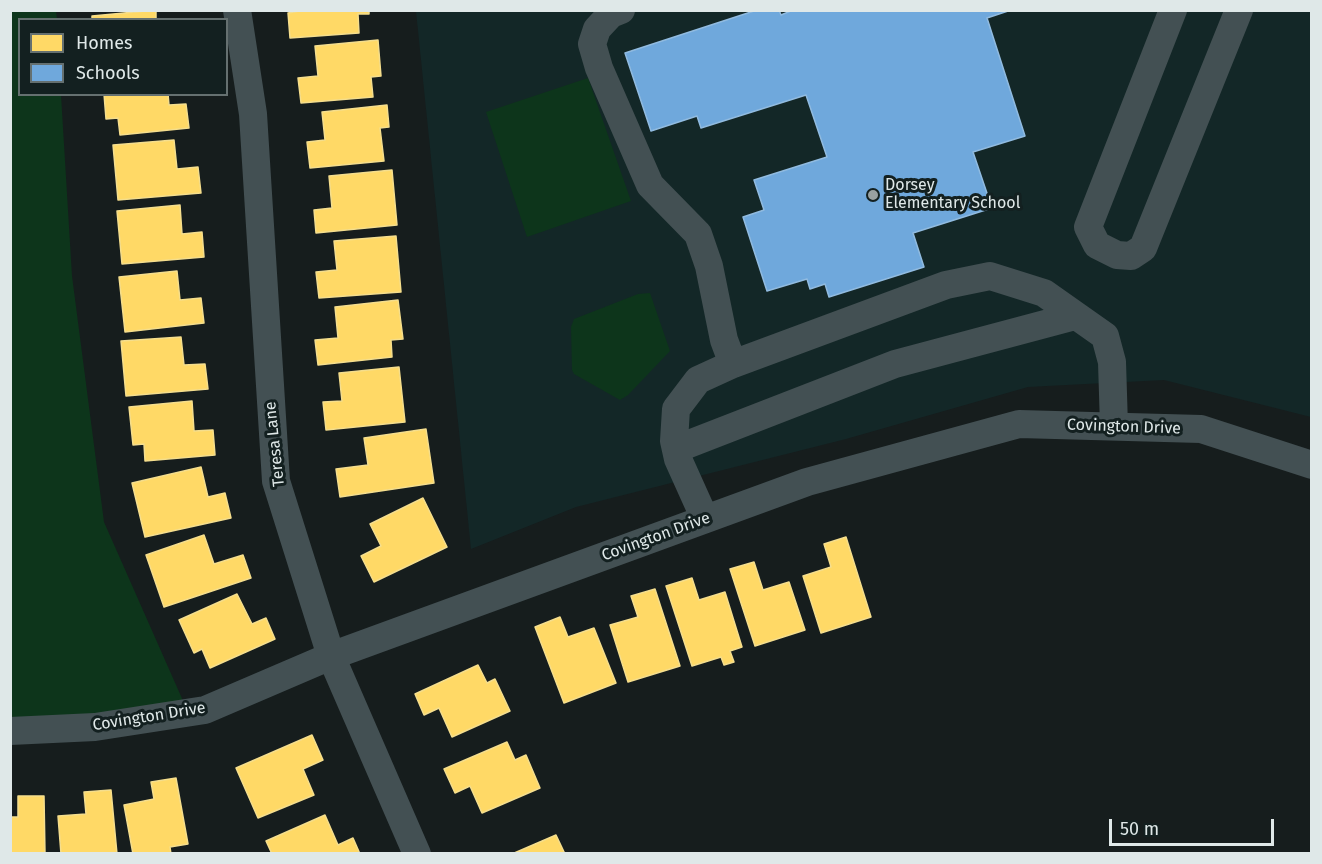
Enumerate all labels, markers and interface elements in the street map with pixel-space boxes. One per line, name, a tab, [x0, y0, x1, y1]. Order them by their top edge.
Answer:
legend	[18, 18, 228, 96]
text: Homes	[76, 32, 132, 54]
text: Schools	[76, 62, 140, 84]
place label: Dorsey Elementary School	[885, 176, 1020, 214]
marker: Dorsey Elementary School	[866, 188, 880, 202]
street label: Teresa Lane	[261, 401, 289, 487]
street label: Covington Drive	[1067, 415, 1181, 439]
street label: Covington Drive	[599, 508, 713, 566]
street label: Covington Drive	[91, 699, 207, 735]
scale bar	[1112, 807, 1277, 845]
text: 50 m	[1120, 818, 1159, 840]

